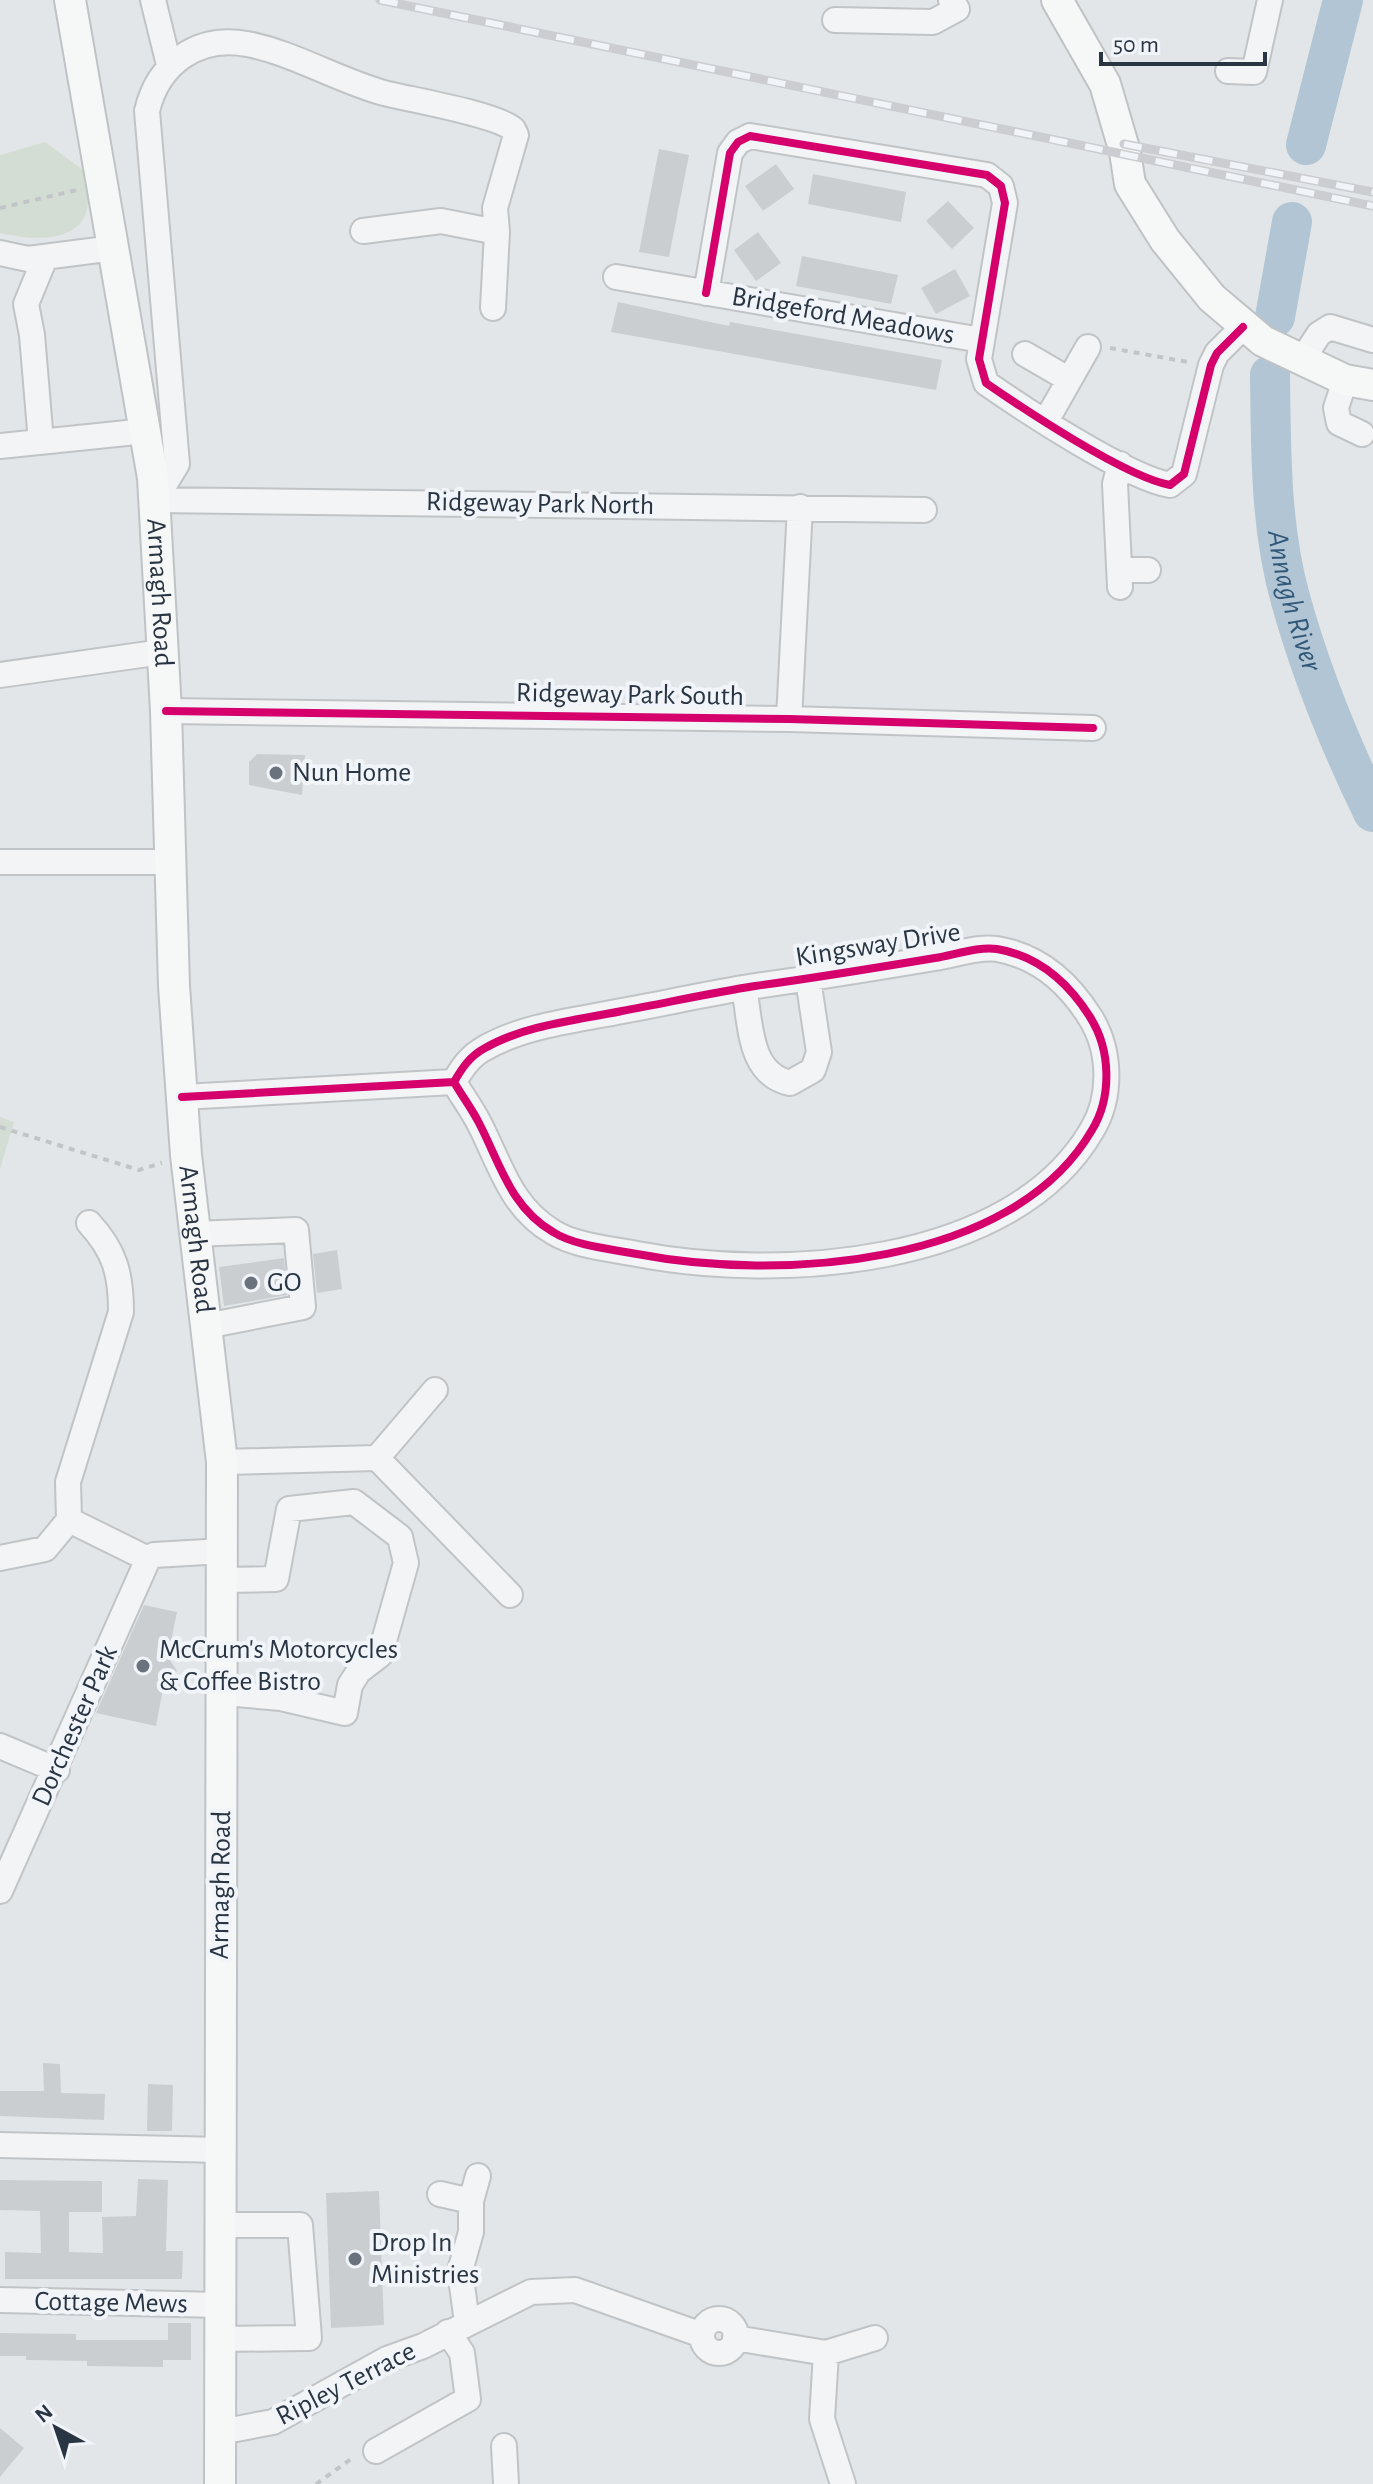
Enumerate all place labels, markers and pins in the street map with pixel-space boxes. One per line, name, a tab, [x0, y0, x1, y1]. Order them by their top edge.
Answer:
place label: Nun Home	[292, 759, 411, 787]
marker: Nun Home	[267, 764, 285, 782]
place label: GO	[267, 1269, 302, 1297]
marker: GO	[242, 1274, 260, 1292]
place label: McCrum's Motorcycles & Coffee Bistro	[159, 1636, 398, 1696]
marker: McCrum's Motorcycles & Coffee Bistro	[134, 1657, 152, 1675]
place label: Drop In Ministries	[371, 2229, 479, 2289]
marker: Drop In Ministries	[346, 2250, 364, 2268]

